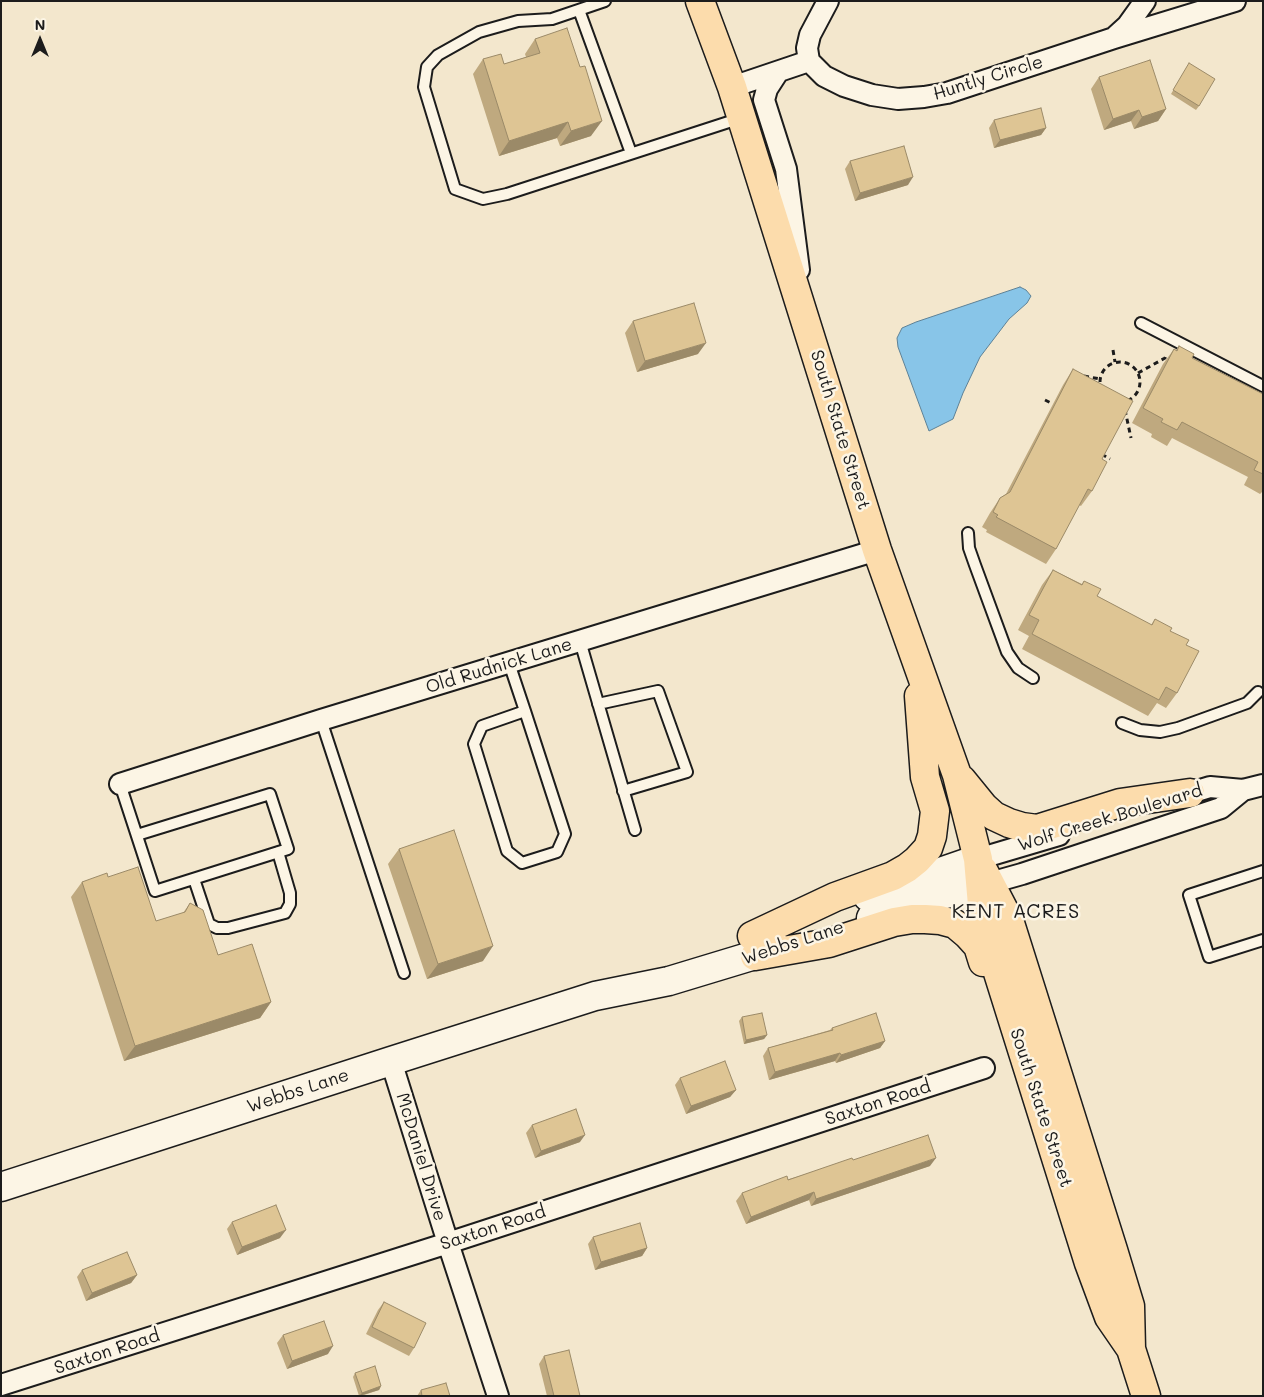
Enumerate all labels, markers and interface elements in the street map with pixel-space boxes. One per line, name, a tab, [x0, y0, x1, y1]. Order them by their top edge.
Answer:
north arrow	[15, 15, 65, 65]
text: N	[35, 15, 45, 34]
street label: Huntly Circle	[930, 51, 1046, 105]
street label: South State Street	[805, 348, 875, 512]
street label: Old Rudnick Lane	[423, 633, 575, 699]
street label: Wolf Creek Boulevard	[1015, 780, 1205, 856]
district label: KENT ACRES	[951, 900, 1081, 924]
street label: Webbs Lane	[739, 916, 847, 970]
street label: South State Street	[1005, 1026, 1077, 1190]
street label: Webbs Lane	[244, 1064, 352, 1118]
street label: Saxton Road	[823, 1076, 933, 1130]
street label: McDaniel Drive	[391, 1090, 451, 1224]
street label: Saxton Road	[438, 1201, 548, 1255]
street label: Saxton Road	[52, 1325, 162, 1379]

